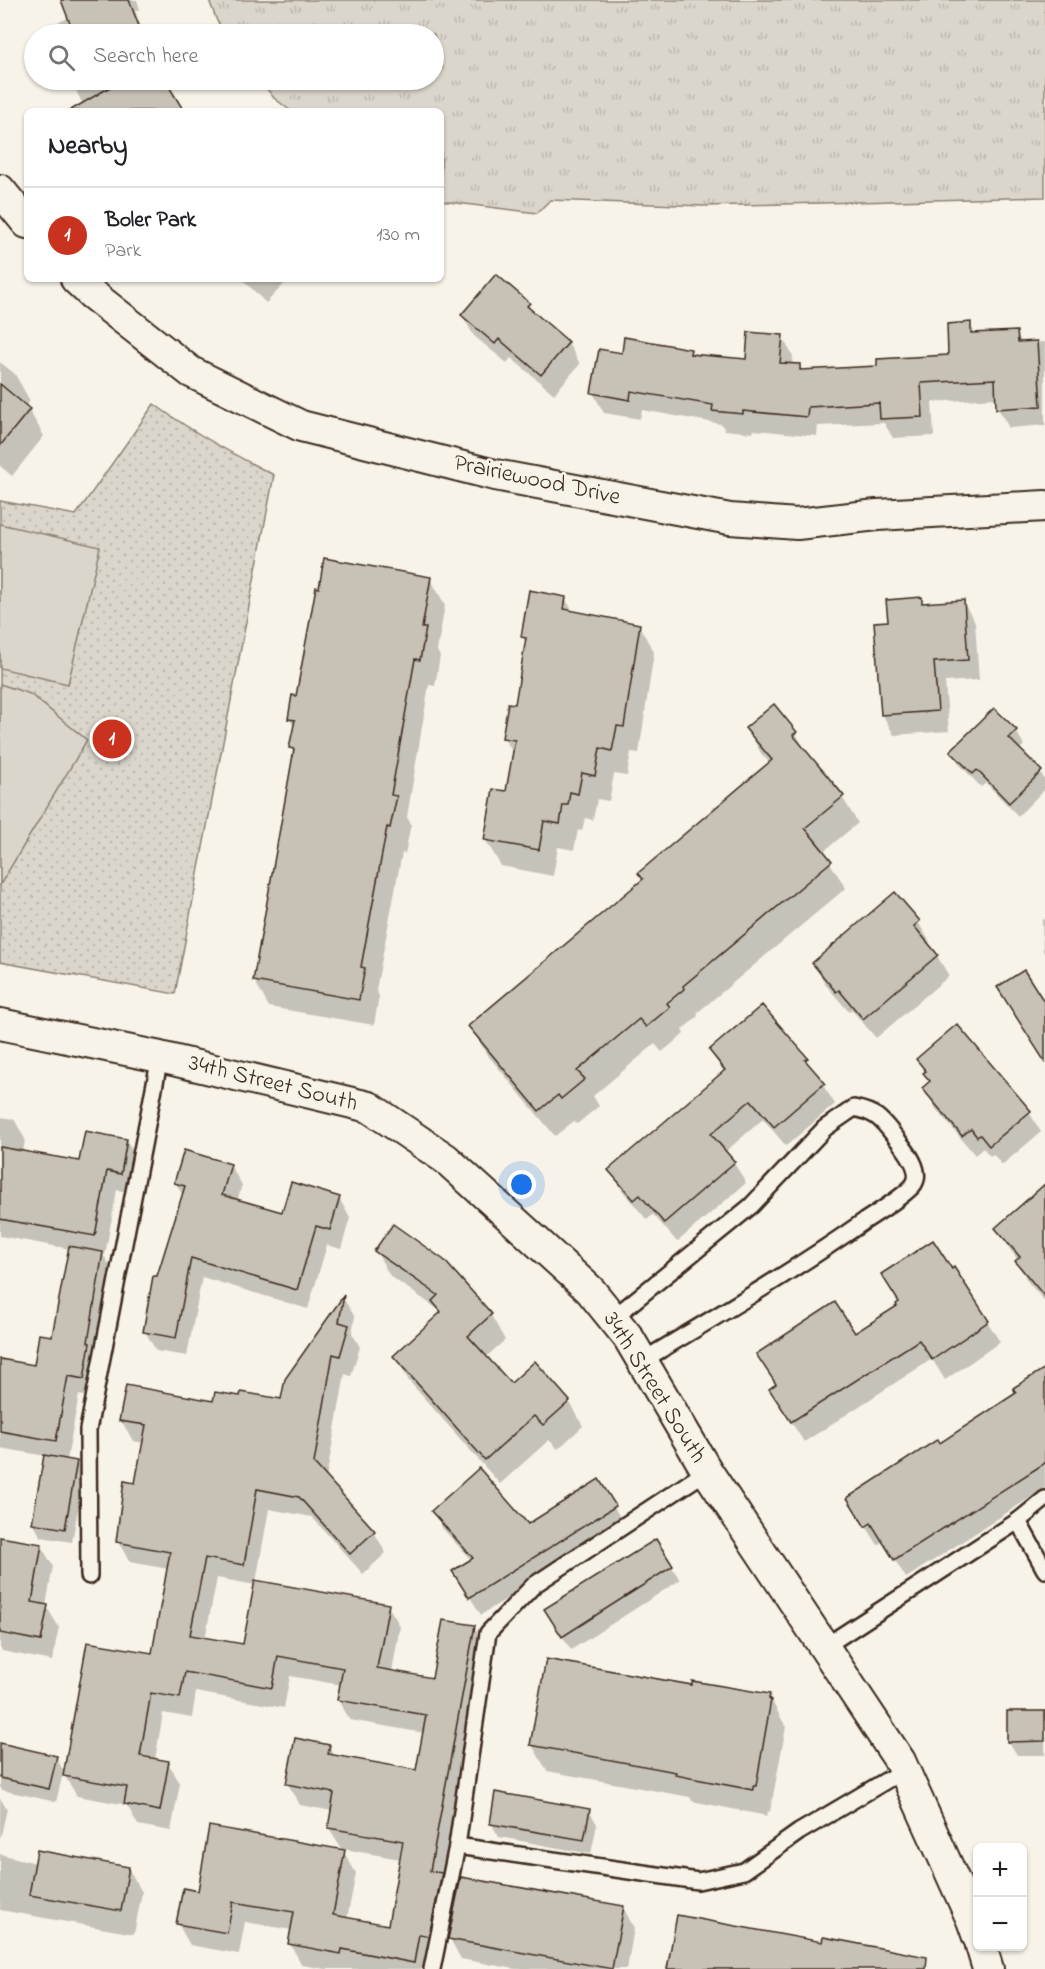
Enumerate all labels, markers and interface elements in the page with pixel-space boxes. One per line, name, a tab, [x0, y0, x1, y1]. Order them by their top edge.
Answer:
search box	[24, 24, 444, 90]
icon: search	[45, 41, 78, 74]
text: Search here	[93, 41, 198, 73]
text: Nearby	[48, 128, 127, 166]
text: Boler Park	[105, 205, 196, 237]
text: 1	[64, 221, 71, 250]
text: 130 m	[376, 221, 420, 250]
text: Park	[105, 237, 141, 266]
street label: Prairiewood Drive	[450, 446, 624, 516]
pin: 1	[92, 716, 132, 762]
street label: 34th Street South	[185, 1046, 361, 1122]
your location	[507, 1170, 536, 1199]
street label: 34th Street South	[593, 1305, 715, 1471]
map controls	[973, 1843, 1027, 1951]
button: +	[973, 1843, 1027, 1897]
button: −	[973, 1897, 1027, 1951]

